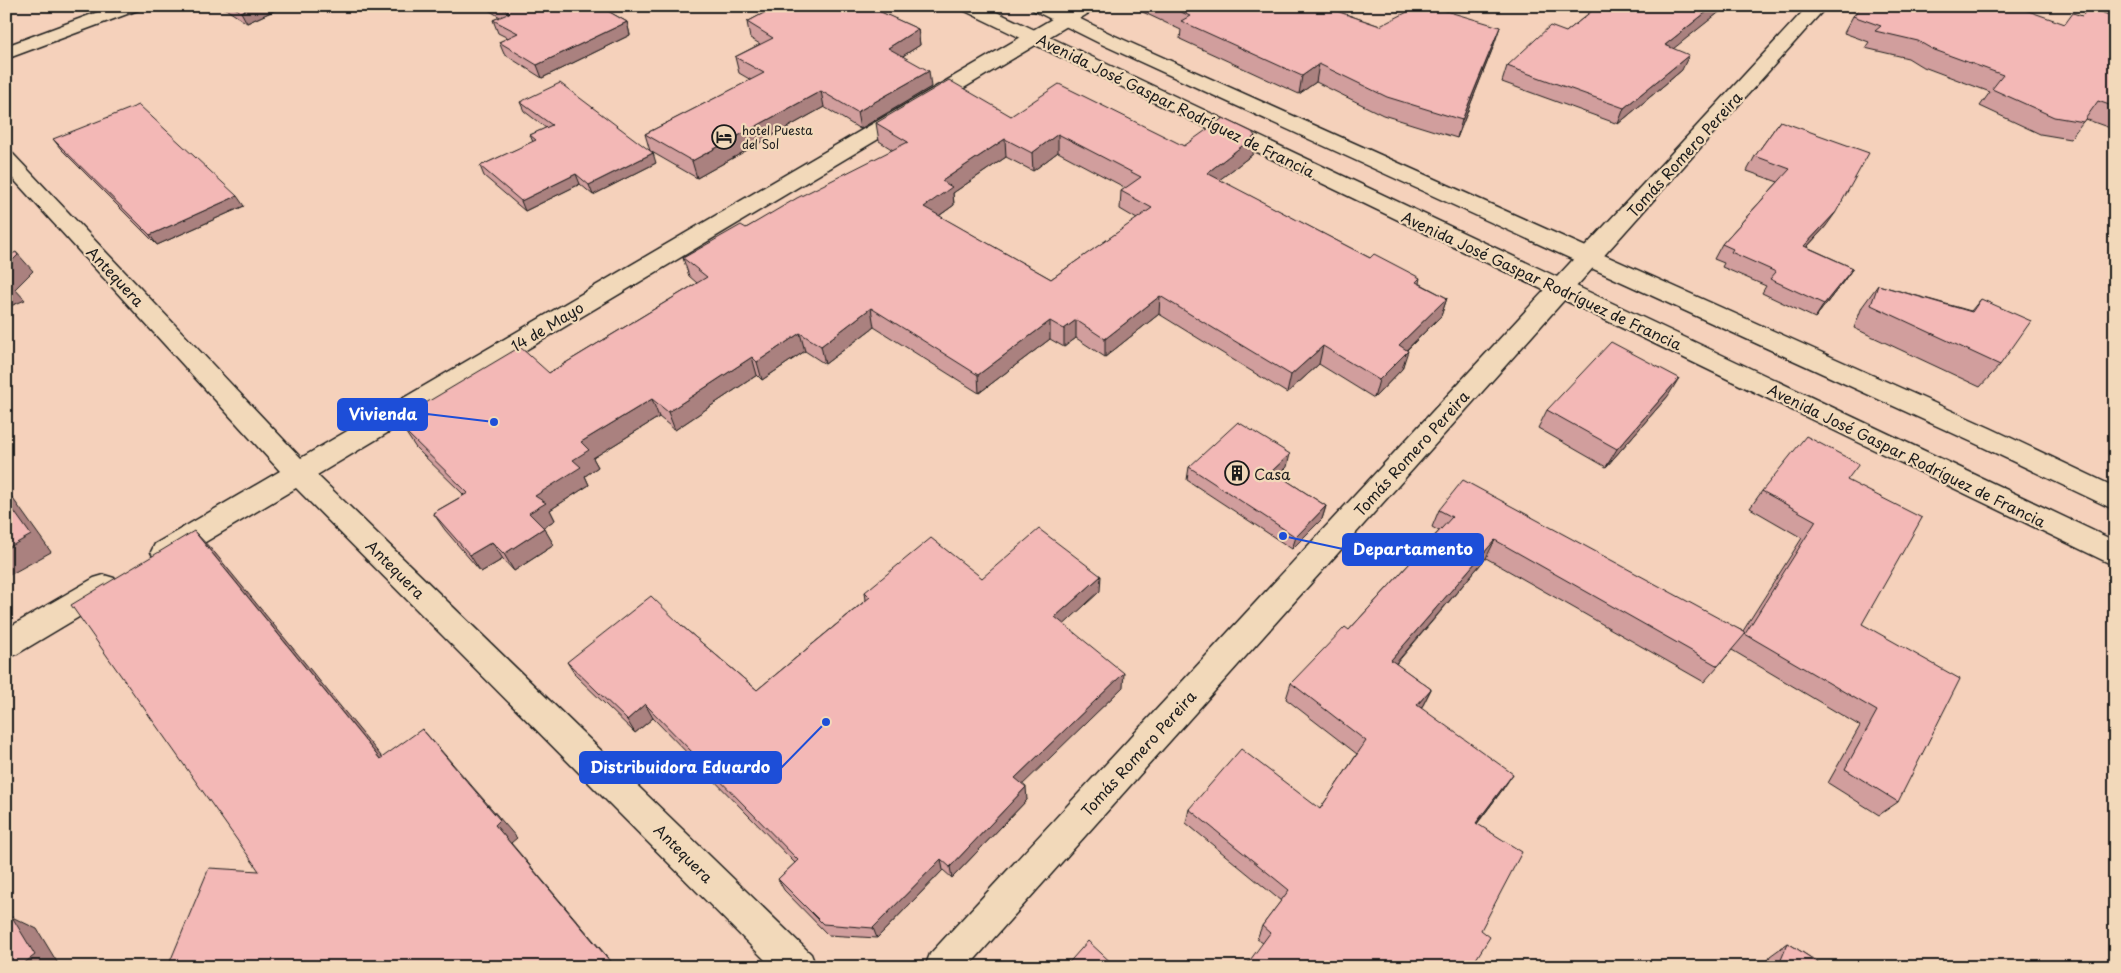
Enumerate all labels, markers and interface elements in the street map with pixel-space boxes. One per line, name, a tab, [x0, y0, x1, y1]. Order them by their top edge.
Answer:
street label: Avenida José Gaspar Rodríguez de Francia	[1033, 27, 1319, 183]
street label: Tomás Romero Pereira	[1621, 86, 1747, 222]
place label: hotel Puesta del Sol	[742, 121, 813, 153]
hotel icon: hotel Puesta del Sol	[711, 124, 737, 150]
street label: Avenida José Gaspar Rodríguez de Francia	[1398, 205, 1686, 355]
street label: Antequera	[82, 241, 151, 312]
street label: 14 de Mayo	[506, 295, 588, 357]
street label: Avenida José Gaspar Rodríguez de Francia	[1764, 377, 2050, 533]
street label: Tomás Romero Pereira	[1348, 385, 1474, 521]
callout: Vivienda	[338, 399, 427, 430]
text: Vivienda	[349, 401, 418, 425]
building icon: Casa	[1224, 460, 1250, 486]
place label: Casa	[1254, 462, 1291, 485]
street label: Antequera	[361, 534, 431, 604]
callout: Departamento	[1343, 534, 1483, 565]
text: Departamento	[1353, 536, 1473, 560]
street label: Tomás Romero Pereira	[1075, 685, 1201, 821]
callout: Distribuidora Eduardo	[580, 752, 781, 783]
text: Distribuidora Eduardo	[590, 754, 770, 778]
street label: Antequera	[649, 818, 719, 888]

